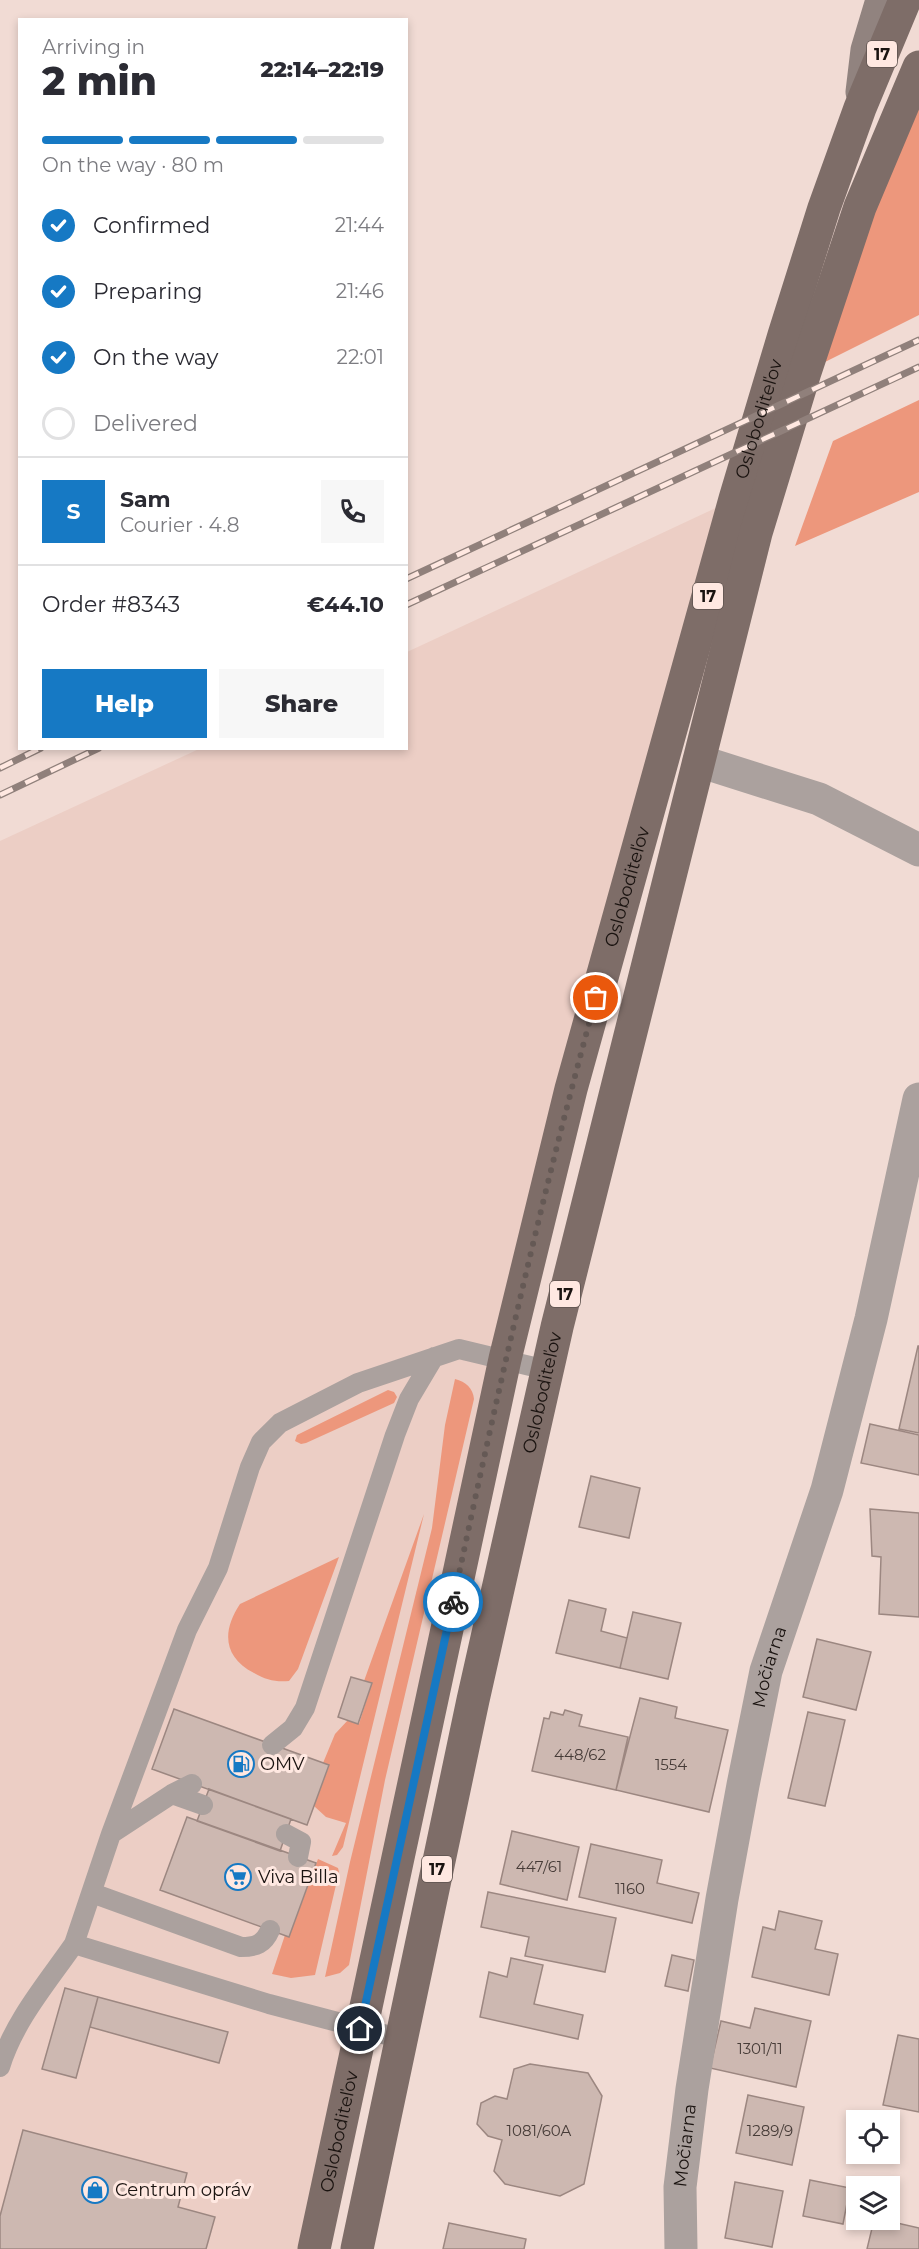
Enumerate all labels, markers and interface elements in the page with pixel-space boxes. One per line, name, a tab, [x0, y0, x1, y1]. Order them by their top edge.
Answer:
text: Arriving in	[42, 35, 145, 59]
road number: 17	[867, 41, 897, 67]
text: 22:14–22:19	[261, 56, 384, 83]
text: 2 min	[42, 57, 157, 105]
text: On the way · 80 m	[42, 153, 224, 177]
icon: check	[42, 209, 75, 242]
text: Confirmed	[93, 212, 210, 239]
text: 21:44	[335, 213, 384, 237]
icon: check	[42, 275, 75, 308]
text: Preparing	[93, 278, 202, 305]
text: 21:46	[336, 279, 384, 303]
icon: check	[42, 341, 75, 374]
text: On the way	[93, 344, 218, 371]
text: 22:01	[337, 345, 384, 369]
street label: Osloboditeľov	[731, 356, 787, 482]
text: Delivered	[93, 410, 198, 437]
button: phone	[321, 480, 384, 543]
text: Sam	[120, 486, 171, 513]
text: S	[66, 498, 81, 525]
text: Courier · 4.8	[120, 513, 239, 537]
road number: 17	[693, 583, 723, 609]
text: Order #8343	[42, 591, 180, 618]
text: €44.10	[307, 591, 384, 618]
button: Help	[42, 669, 207, 738]
button: Share	[219, 669, 384, 738]
street label: Osloboditeľov	[600, 824, 654, 950]
pin	[570, 972, 621, 1023]
icon: bag	[579, 981, 612, 1014]
road number: 17	[550, 1281, 580, 1307]
street label: Osloboditeľov	[518, 1330, 567, 1456]
courier	[423, 1572, 483, 1632]
icon: bike	[437, 1586, 470, 1619]
street label: Močiarna	[748, 1623, 791, 1710]
house number: 448/62	[554, 1745, 606, 1764]
fuel station icon: OMV	[226, 1749, 256, 1779]
place label: OMV	[260, 1753, 305, 1775]
house number: 1554	[655, 1755, 687, 1774]
road number: 17	[422, 1856, 452, 1882]
house number: 447/61	[516, 1857, 562, 1876]
supermarket icon: Viva Billa	[223, 1862, 253, 1892]
place label: Viva Billa	[258, 1866, 339, 1888]
house number: 1160	[615, 1879, 645, 1898]
pin	[334, 2003, 385, 2054]
icon: home	[343, 2012, 376, 2045]
house number: 1301/11	[737, 2039, 783, 2058]
street label: Osloboditeľov	[315, 2069, 363, 2195]
street label: Močiarna	[669, 2102, 701, 2188]
map controls	[846, 2110, 900, 2230]
button: locate	[846, 2110, 900, 2164]
house number: 1081/60A	[507, 2121, 572, 2140]
house number: 1289/9	[747, 2121, 793, 2140]
shop icon: Centrum opráv	[80, 2175, 110, 2205]
button: layers	[846, 2176, 900, 2230]
place label: Centrum opráv	[115, 2179, 251, 2201]

